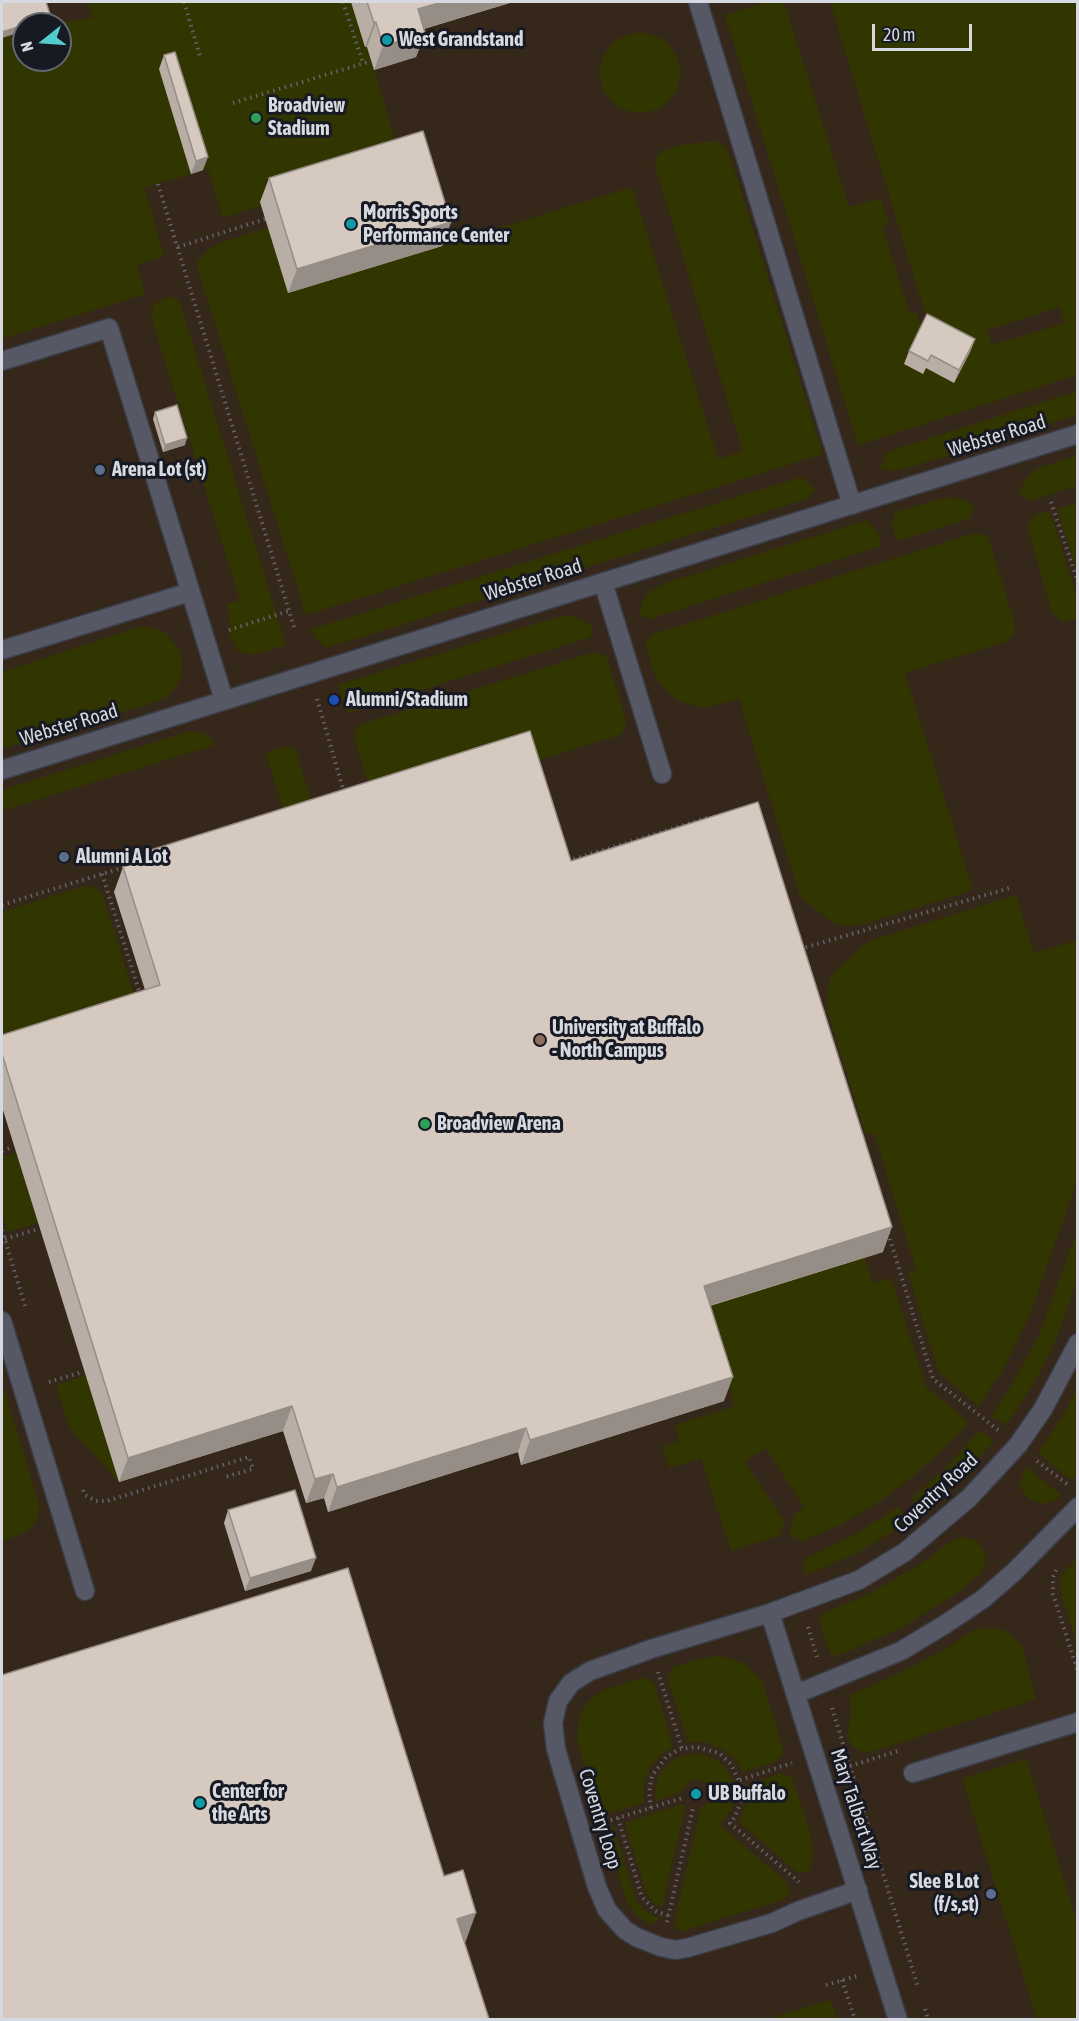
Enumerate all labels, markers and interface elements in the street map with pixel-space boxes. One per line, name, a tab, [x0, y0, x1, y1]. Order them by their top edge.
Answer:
north arrow	[12, 12, 72, 72]
scale bar	[875, 12, 976, 50]
text: 20 m	[883, 24, 915, 45]
place label: West Grandstand	[399, 28, 523, 52]
marker: West Grandstand	[380, 33, 394, 47]
text: N	[17, 40, 37, 54]
place label: Broadview Stadium	[268, 94, 345, 141]
marker: Broadview Stadium	[249, 111, 263, 125]
place label: Morris Sports Performance Center	[363, 201, 509, 248]
marker: Morris Sports Performance Center	[344, 217, 358, 231]
street label: Webster Road	[945, 410, 1049, 462]
place label: Arena Lot (st)	[112, 458, 207, 482]
marker: Arena Lot (st)	[93, 463, 107, 477]
street label: Webster Road	[481, 554, 585, 606]
place label: Alumni/Stadium	[346, 688, 468, 712]
marker: Alumni/Stadium	[327, 693, 341, 707]
street label: Webster Road	[17, 699, 121, 751]
place label: Alumni A Lot	[76, 845, 168, 869]
marker: Alumni A Lot	[57, 850, 71, 864]
place label: University at Buffalo - North Campus	[552, 1016, 701, 1063]
marker: University at Buffalo - North Campus	[533, 1033, 547, 1047]
place label: Broadview Arena	[437, 1112, 561, 1136]
marker: Broadview Arena	[418, 1117, 432, 1131]
street label: Coventry Road	[889, 1448, 983, 1538]
street label: Mary Talbert Way	[825, 1745, 887, 1873]
street label: Coventry Loop	[573, 1766, 627, 1872]
place label: Center for the Arts	[212, 1780, 284, 1827]
place label: UB Buffalo	[708, 1782, 786, 1806]
marker: UB Buffalo	[689, 1787, 703, 1801]
marker: Center for the Arts	[193, 1796, 207, 1810]
place label: Slee B Lot (f/s,st)	[910, 1870, 979, 1917]
marker: Slee B Lot (f/s,st)	[984, 1887, 998, 1901]

